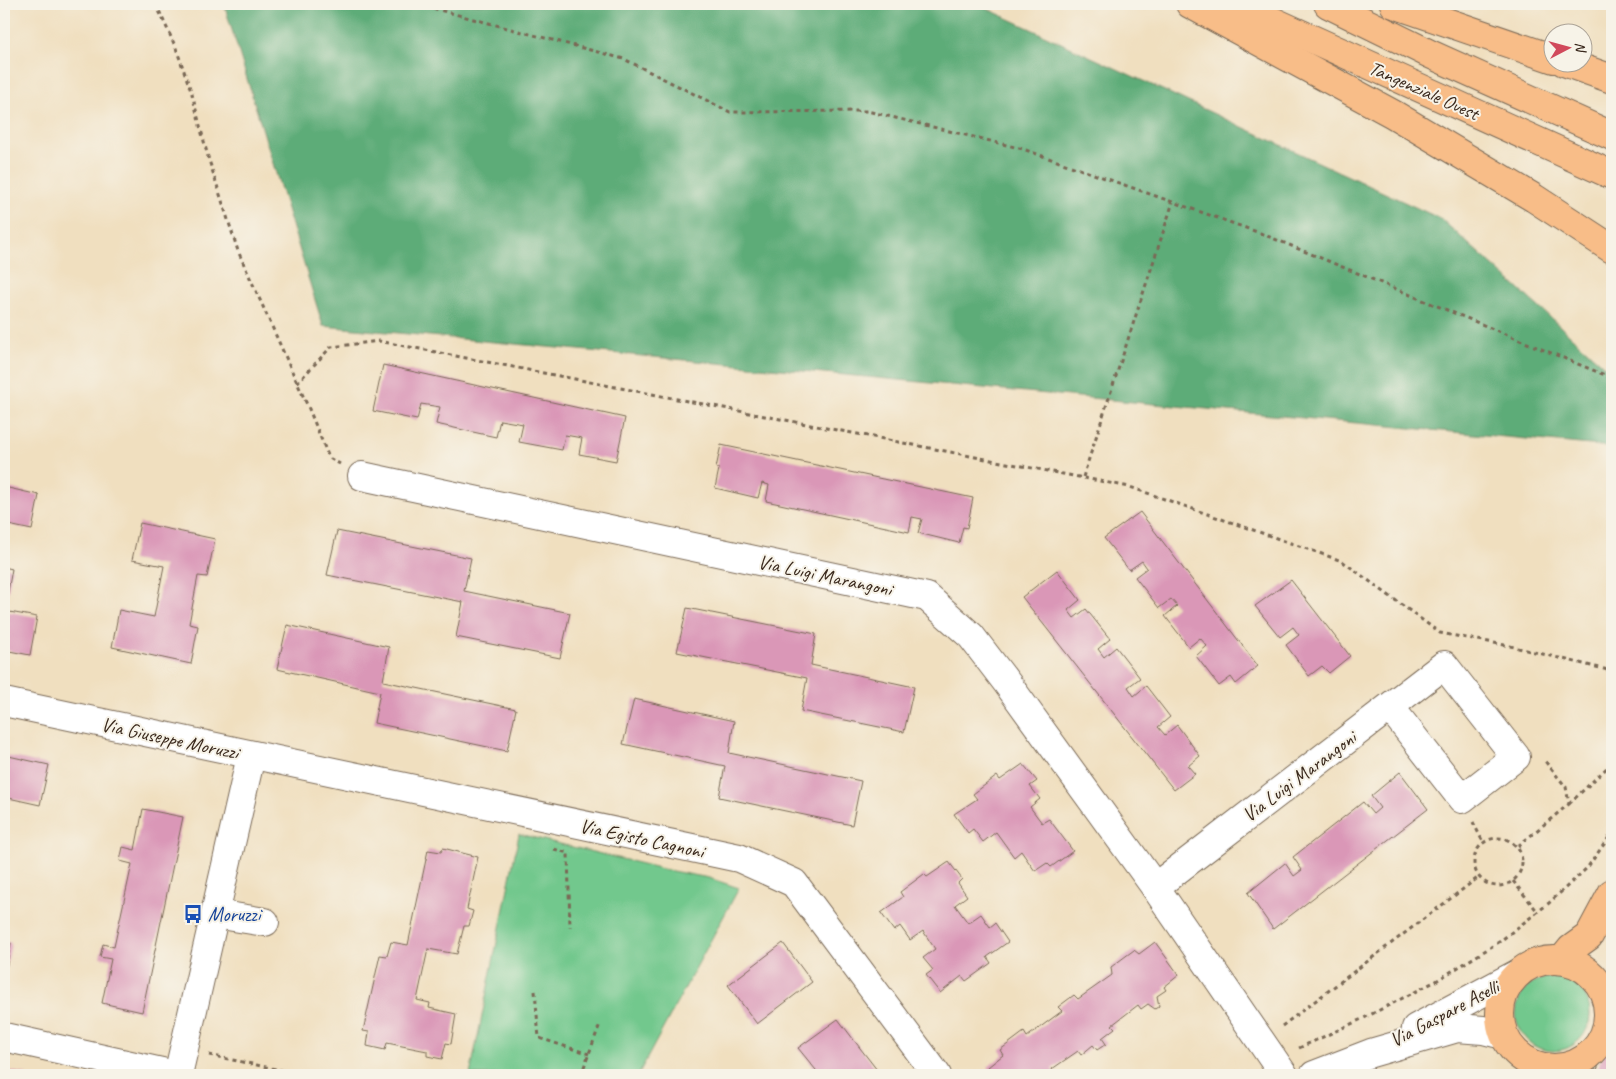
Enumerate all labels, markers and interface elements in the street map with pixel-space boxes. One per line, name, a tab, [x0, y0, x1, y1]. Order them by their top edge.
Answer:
north arrow	[1544, 22, 1594, 72]
text: N	[1572, 41, 1590, 54]
street label: Tangenziale Ovest	[1365, 55, 1485, 127]
street label: Via Luigi Marangoni	[756, 549, 896, 602]
street label: Via Giuseppe Moruzzi	[99, 712, 243, 766]
street label: Via Luigi Marangoni	[1237, 724, 1363, 827]
street label: Via Egisto Cagnoni	[577, 813, 709, 864]
place label: Moruzzi	[208, 902, 263, 927]
bus stop icon: Moruzzi	[182, 903, 204, 925]
street label: Via Gaspare Aselli	[1385, 973, 1505, 1053]

